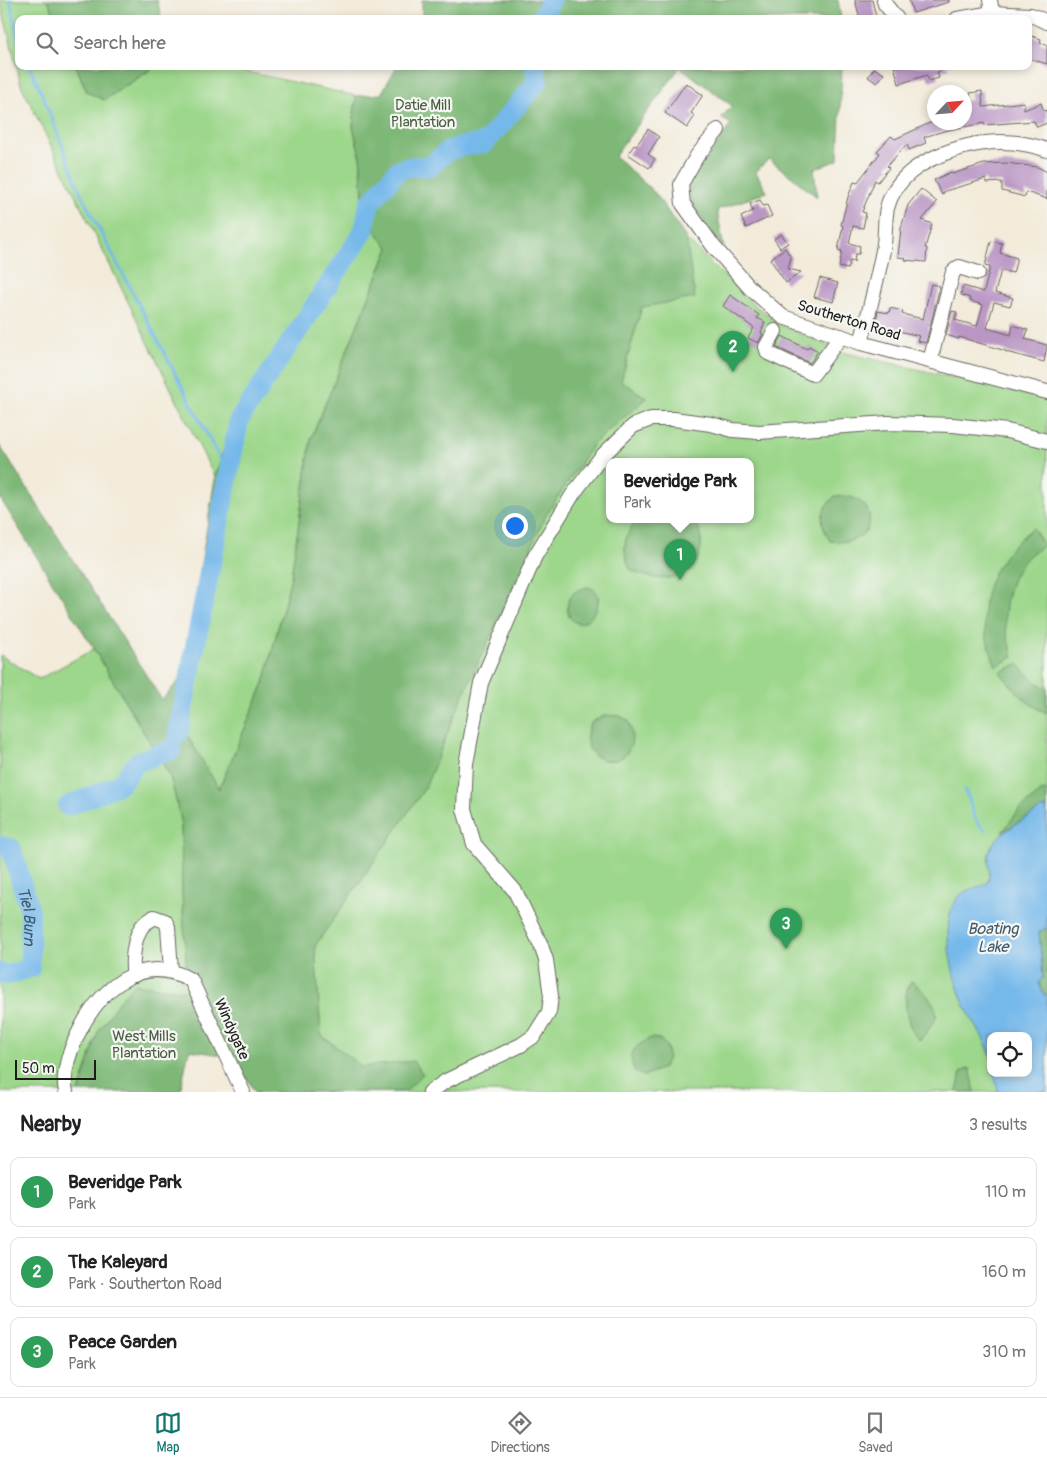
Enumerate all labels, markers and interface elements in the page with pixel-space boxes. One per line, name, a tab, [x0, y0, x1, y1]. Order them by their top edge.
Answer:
search box	[15, 15, 1032, 70]
icon: search	[33, 29, 61, 57]
text: Search here	[73, 31, 166, 55]
north arrow	[927, 85, 972, 130]
park label: Datie Mill Plantation	[391, 96, 455, 132]
street label: Southerton Road	[795, 296, 903, 345]
pin: 2	[717, 331, 749, 372]
popup	[606, 458, 754, 523]
text: Beveridge Park	[623, 469, 737, 493]
text: Park	[623, 493, 651, 513]
your location	[502, 513, 528, 539]
pin: 1	[664, 539, 696, 580]
water label: Tiel Burn	[12, 885, 39, 946]
pin: 3	[770, 908, 802, 949]
water label: Boating Lake	[968, 919, 1020, 957]
street label: Windygate	[210, 996, 254, 1063]
park label: West Mills Plantation	[112, 1027, 176, 1063]
map controls	[987, 1032, 1032, 1077]
button: locate	[987, 1032, 1032, 1077]
scale bar	[15, 1057, 96, 1080]
text: 50 m	[22, 1060, 55, 1077]
text: Nearby	[20, 1111, 81, 1138]
text: 3 results	[969, 1115, 1027, 1135]
text: Beveridge Park	[68, 1170, 182, 1194]
text: 1	[34, 1182, 40, 1202]
text: 110 m	[985, 1182, 1026, 1202]
text: Park	[68, 1194, 96, 1214]
text: The Kaleyard	[68, 1250, 168, 1274]
text: 2	[33, 1262, 41, 1282]
text: 160 m	[982, 1262, 1026, 1282]
text: Park · Southerton Road	[68, 1274, 222, 1294]
text: Peace Garden	[68, 1330, 177, 1354]
text: 3	[33, 1342, 41, 1362]
text: 310 m	[982, 1342, 1026, 1362]
text: Park	[68, 1354, 96, 1374]
tab: Map	[154, 1409, 182, 1456]
tab: Directions	[490, 1409, 550, 1456]
tab: Saved	[858, 1409, 893, 1456]

